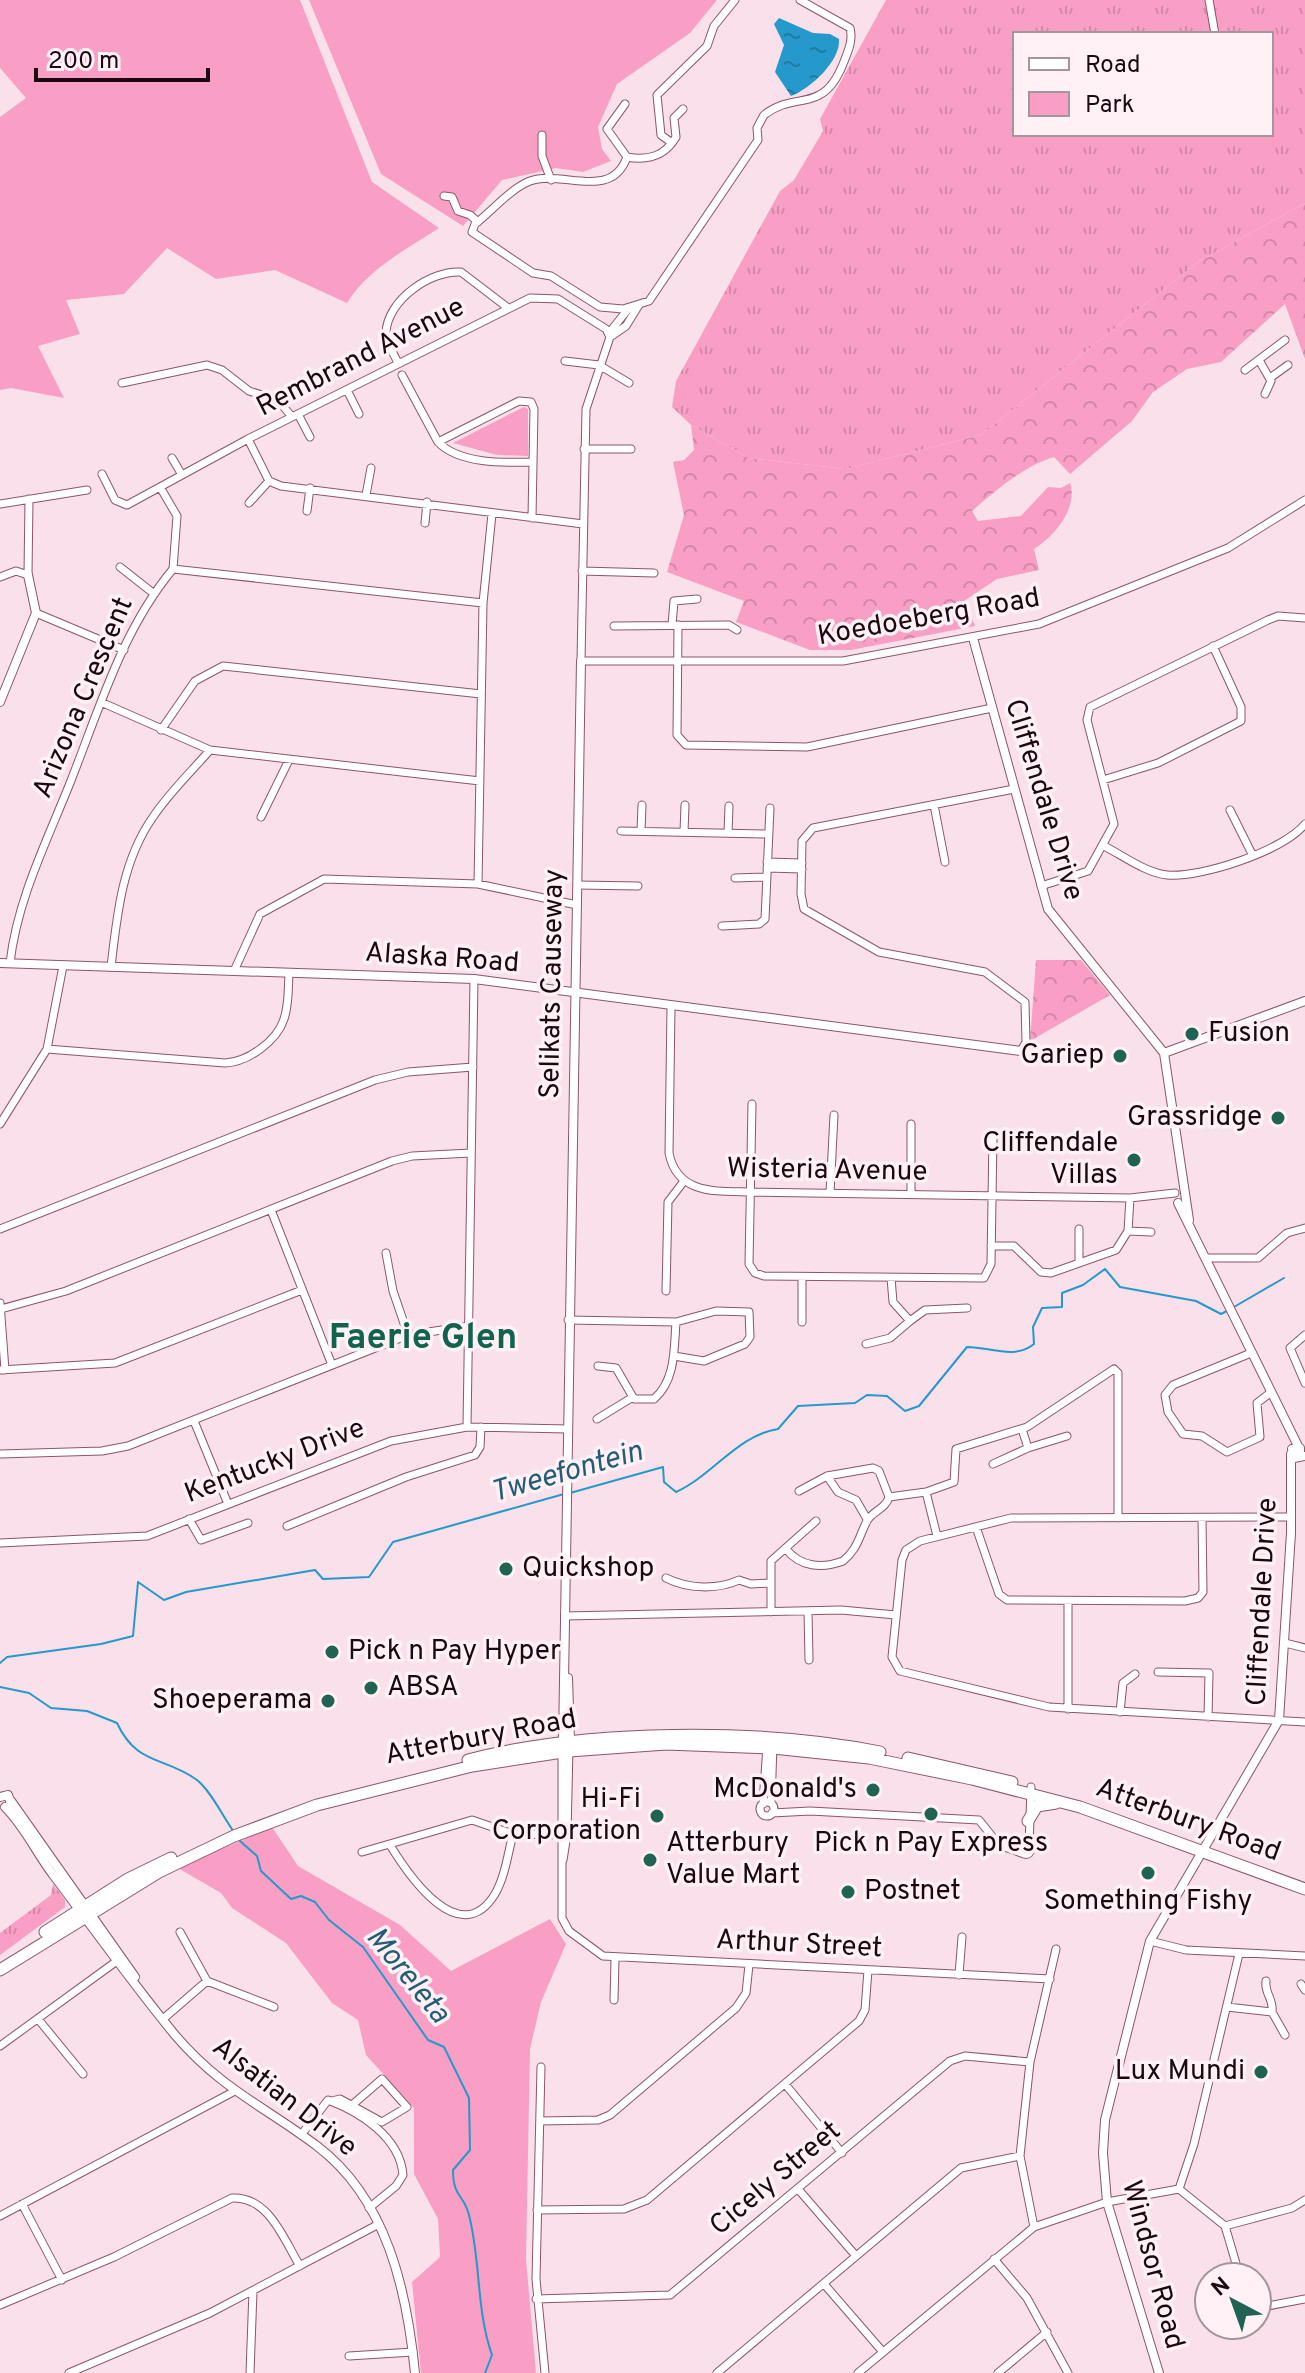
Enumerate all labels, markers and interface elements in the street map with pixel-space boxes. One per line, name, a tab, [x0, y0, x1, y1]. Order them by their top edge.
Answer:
scale bar	[36, 32, 208, 82]
legend	[1013, 32, 1273, 136]
text: 200 m	[48, 47, 119, 77]
text: Road	[1085, 51, 1141, 81]
text: Park	[1085, 91, 1135, 121]
street label: Rembrand Avenue	[251, 290, 471, 426]
street label: Koedoeberg Road	[815, 581, 1043, 655]
street label: Arizona Crescent	[25, 592, 143, 804]
street label: Cliffendale Drive	[995, 695, 1091, 905]
street label: Selikats Causeway	[533, 869, 573, 1099]
street label: Alaska Road	[364, 936, 520, 982]
place label: Fusion	[1208, 1016, 1290, 1052]
marker: Fusion	[1183, 1025, 1201, 1043]
place label: Gariep	[1021, 1038, 1104, 1074]
marker: Gariep	[1111, 1047, 1129, 1065]
place label: Grassridge	[1127, 1100, 1262, 1136]
marker: Grassridge	[1269, 1109, 1287, 1127]
place label: Cliffendale Villas	[982, 1126, 1118, 1194]
street label: Wisteria Avenue	[726, 1151, 928, 1191]
marker: Cliffendale Villas	[1125, 1151, 1143, 1169]
district label: Faerie Glen	[329, 1316, 517, 1362]
street label: Kentucky Drive	[180, 1411, 370, 1513]
water label: Tweefontein	[487, 1434, 647, 1512]
street label: Cliffendale Drive	[1240, 1497, 1286, 1707]
place label: Quickshop	[522, 1551, 654, 1587]
marker: Quickshop	[497, 1560, 515, 1578]
place label: Pick n Pay Hyper	[348, 1634, 561, 1670]
marker: Pick n Pay Hyper	[323, 1643, 341, 1661]
place label: ABSA	[387, 1670, 459, 1706]
marker: ABSA	[362, 1679, 380, 1697]
place label: Shoeperama	[152, 1683, 312, 1719]
marker: Shoeperama	[319, 1692, 337, 1710]
street label: Atterbury Road	[382, 1702, 580, 1774]
street label: Atterbury Road	[1091, 1771, 1285, 1871]
place label: McDonald's	[713, 1772, 857, 1808]
marker: McDonald's	[864, 1781, 882, 1799]
place label: Hi-Fi Corporation	[492, 1782, 641, 1850]
marker: Pick n Pay Express	[922, 1805, 940, 1823]
marker: Hi-Fi Corporation	[648, 1807, 666, 1825]
place label: Atterbury Value Mart	[666, 1826, 800, 1894]
place label: Pick n Pay Express	[814, 1826, 1048, 1862]
marker: Atterbury Value Mart	[641, 1851, 659, 1869]
marker: Something Fishy	[1139, 1864, 1157, 1882]
place label: Postnet	[864, 1874, 961, 1910]
marker: Postnet	[839, 1883, 857, 1901]
place label: Something Fishy	[1044, 1884, 1252, 1920]
water label: Moreleta	[357, 1920, 457, 2032]
street label: Arthur Street	[715, 1923, 883, 1967]
street label: Alsatian Drive	[204, 2030, 364, 2166]
place label: Lux Mundi	[1115, 2054, 1245, 2090]
marker: Lux Mundi	[1252, 2063, 1270, 2081]
street label: Cicely Street	[703, 2114, 849, 2244]
street label: Windsor Road	[1112, 2177, 1192, 2353]
north arrow	[1193, 2261, 1273, 2341]
text: N	[1207, 2272, 1236, 2303]

